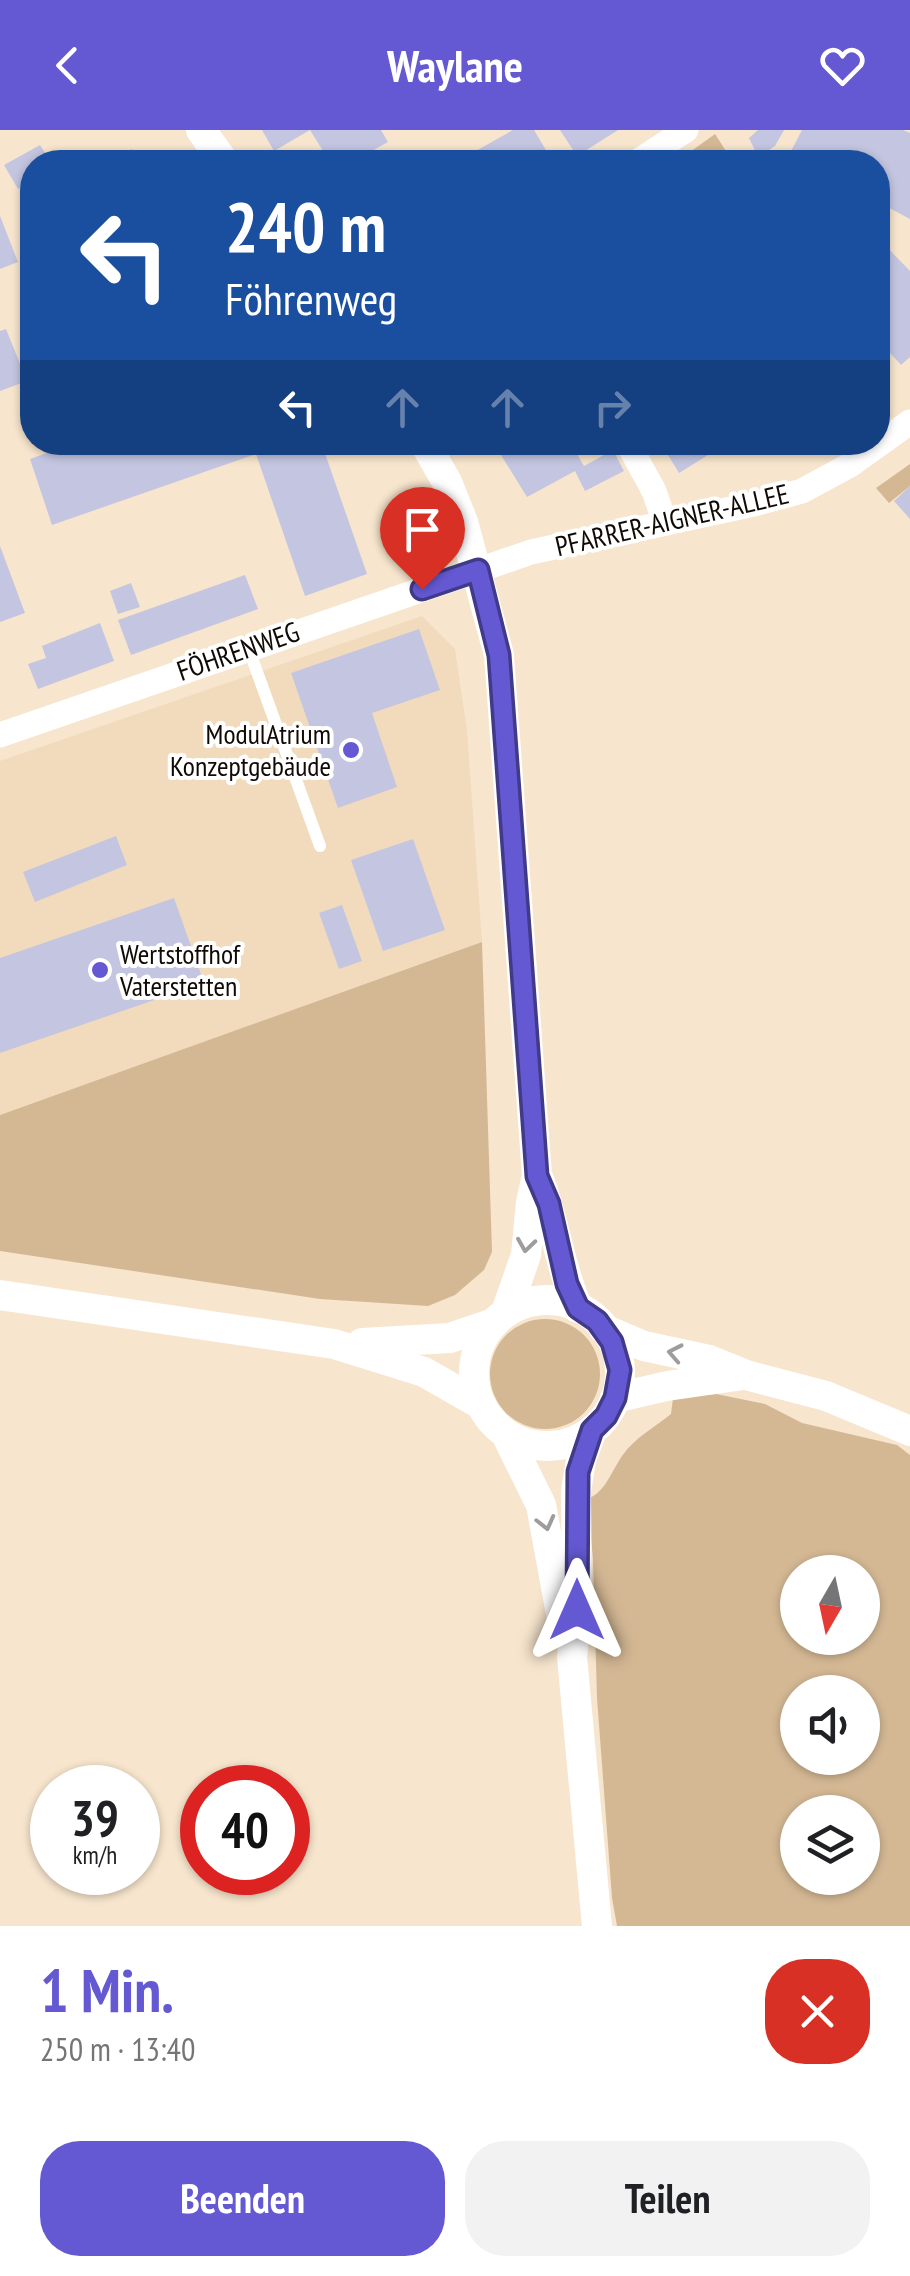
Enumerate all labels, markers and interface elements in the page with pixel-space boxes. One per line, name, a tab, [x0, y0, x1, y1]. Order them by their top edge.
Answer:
text: Waylane	[387, 36, 523, 94]
icon: back	[40, 38, 95, 93]
icon: heart	[815, 38, 870, 93]
text: 240 m	[225, 181, 386, 271]
icon: left	[60, 190, 190, 320]
text: Föhrenweg	[225, 269, 397, 327]
icon: left	[270, 380, 325, 435]
icon: ahead	[375, 380, 430, 435]
icon: ahead	[480, 380, 535, 435]
icon: right	[585, 380, 640, 435]
street label: PFARRER-AIGNER-ALLEE	[552, 475, 792, 564]
pin	[380, 487, 465, 590]
icon: arrive	[395, 502, 450, 557]
street label: FÖHRENWEG	[172, 612, 304, 689]
place label: ModulAtrium Konzeptgebäude	[170, 715, 331, 784]
marker: ModulAtrium Konzeptgebäude	[340, 739, 362, 761]
place label: Wertstoffhof Vaterstetten	[119, 935, 242, 1004]
marker: Wertstoffhof Vaterstetten	[89, 959, 111, 981]
one-way arrow	[517, 1237, 538, 1254]
one-way arrow	[666, 1343, 683, 1364]
one-way arrow	[534, 1514, 555, 1531]
north arrow	[780, 1555, 880, 1655]
map controls	[780, 1555, 880, 1895]
position arrow	[525, 1558, 629, 1662]
button: sound	[780, 1675, 880, 1775]
speed limit sign: 40	[180, 1765, 310, 1895]
text: 39	[71, 1785, 119, 1850]
button: layers	[780, 1795, 880, 1895]
text: km/h	[73, 1839, 117, 1871]
text: 1 Min.	[40, 1951, 174, 2029]
button: close	[765, 1959, 870, 2064]
text: 250 m · 13:40	[40, 2028, 195, 2070]
button: Beenden	[40, 2141, 445, 2256]
button: Teilen	[465, 2141, 870, 2256]

